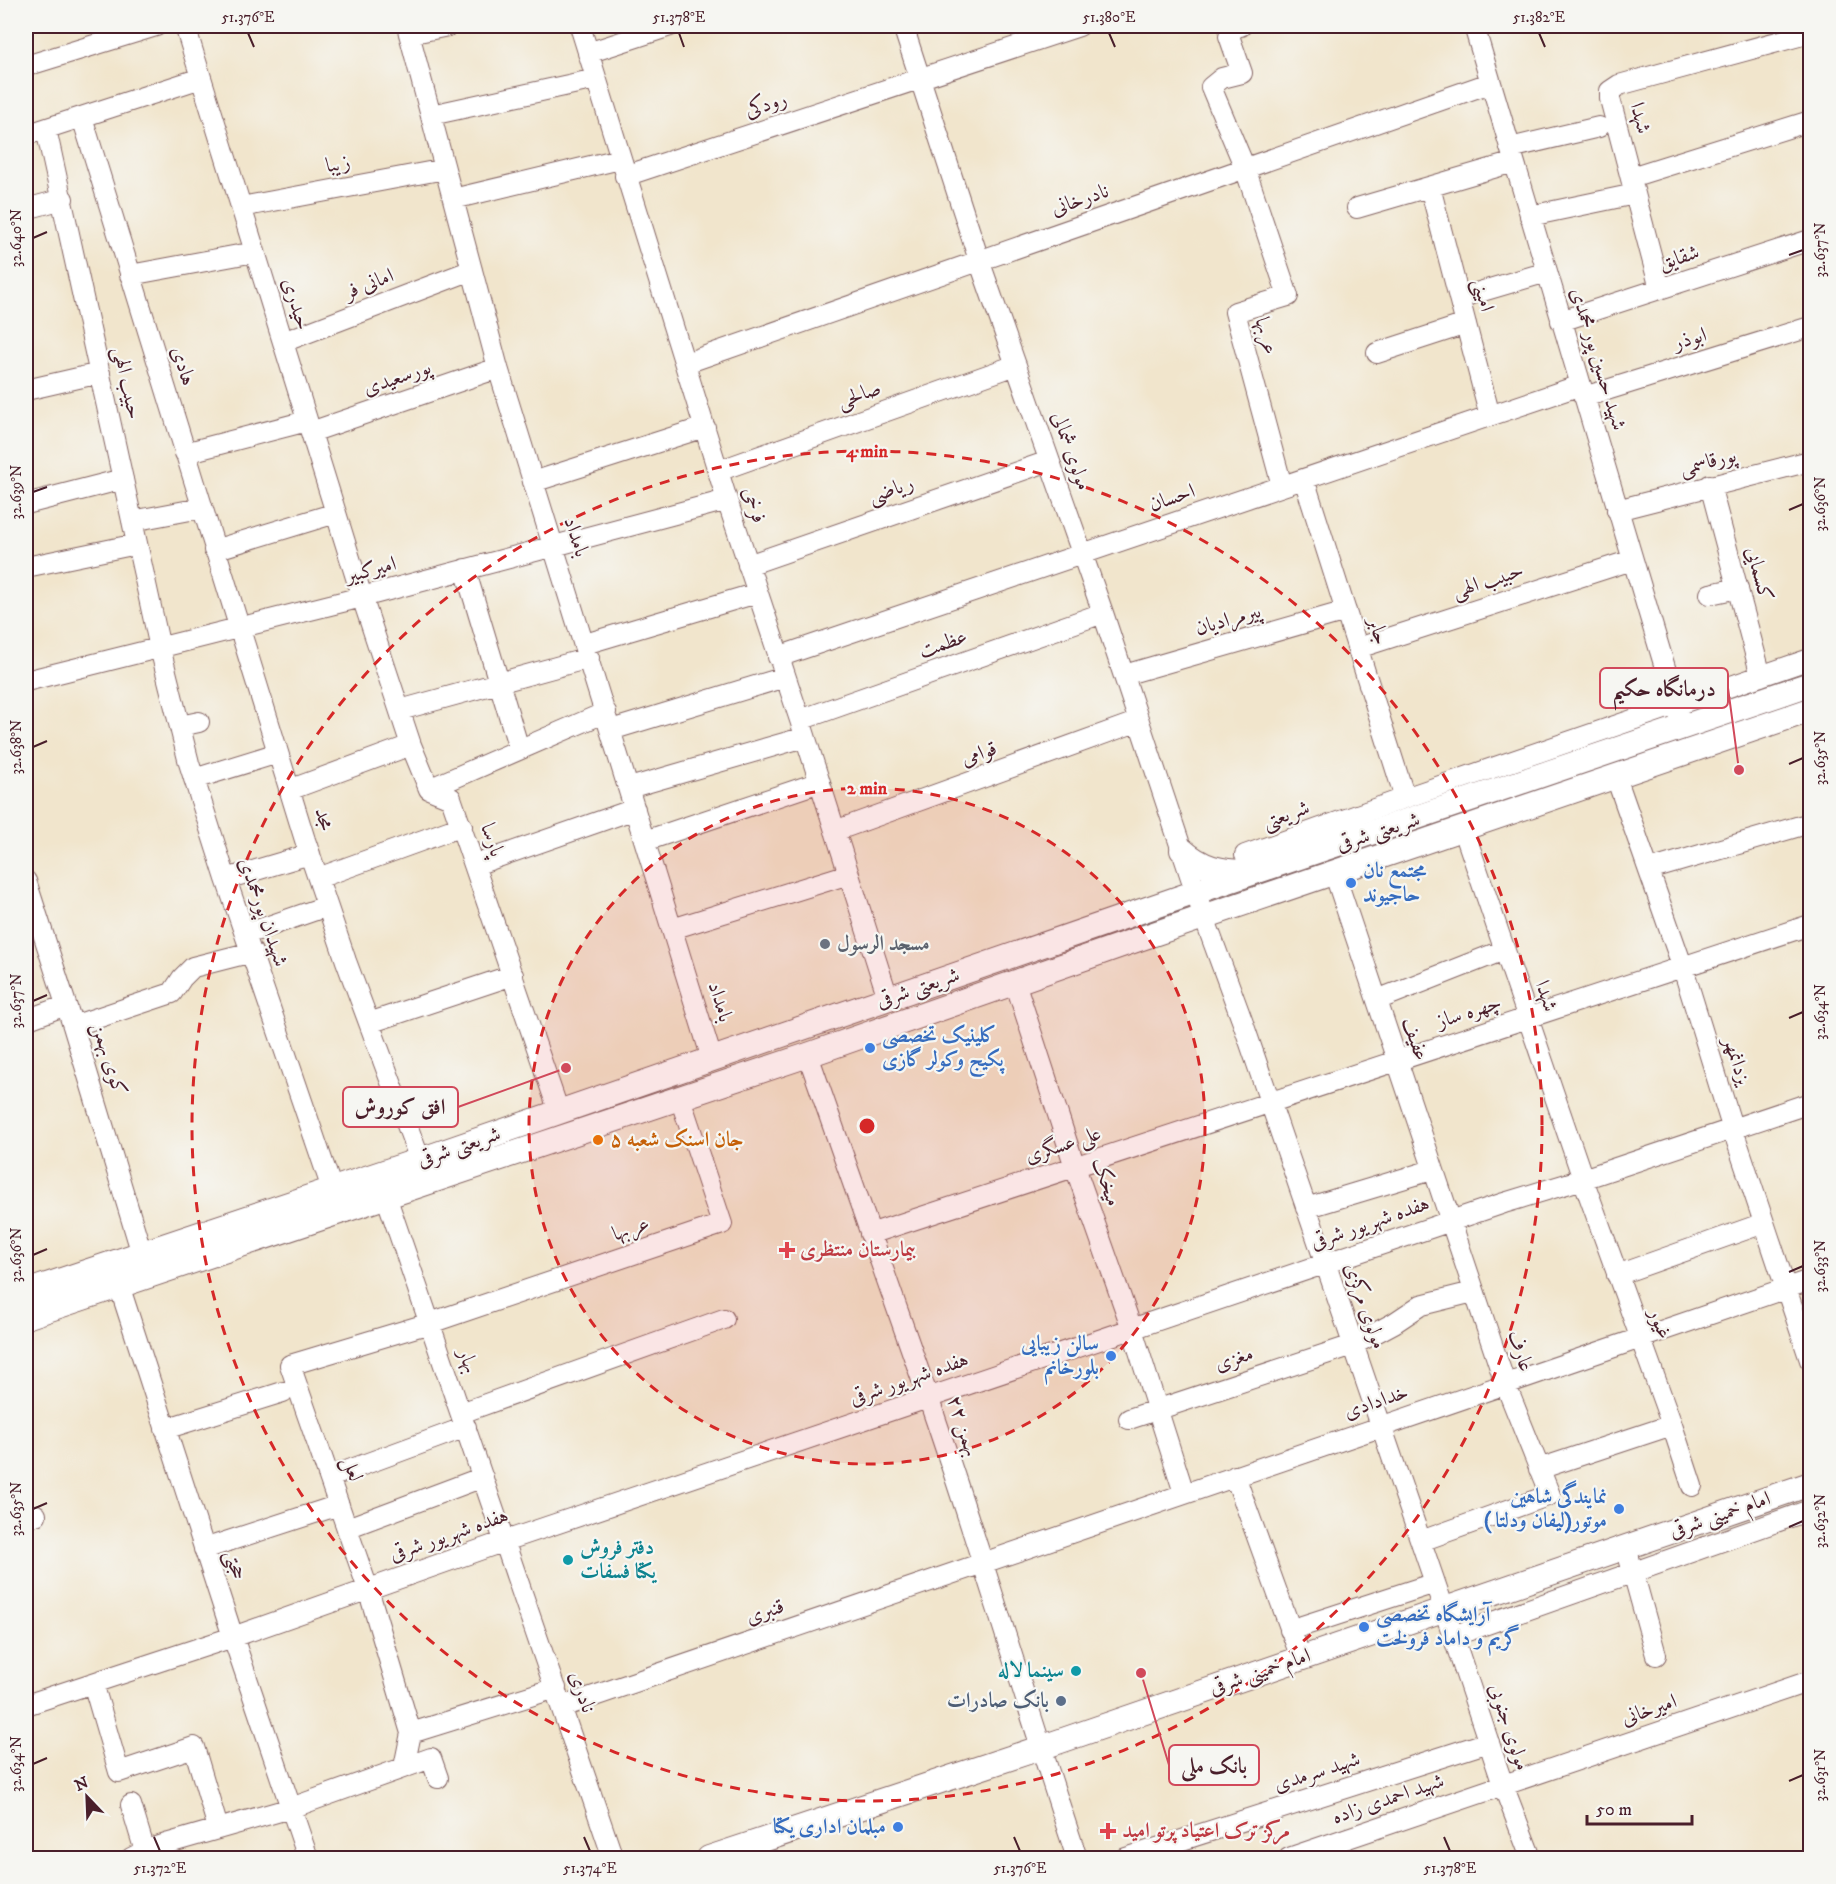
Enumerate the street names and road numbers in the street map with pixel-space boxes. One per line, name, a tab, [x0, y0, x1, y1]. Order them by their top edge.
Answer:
street label: رودکی	[741, 85, 790, 124]
street label: شهدا	[1623, 99, 1657, 137]
street label: زیبا	[323, 149, 353, 179]
street label: نادرخانی	[1048, 178, 1112, 222]
street label: شقایق	[1655, 239, 1703, 277]
street label: امانی فر	[339, 263, 397, 306]
street label: حیدری	[276, 275, 316, 333]
street label: امینی	[1465, 276, 1500, 315]
street label: شهید حسین پور محمدی	[1563, 284, 1632, 434]
street label: عربها	[1248, 314, 1283, 358]
street label: ابوذر	[1668, 322, 1710, 357]
street label: هادی	[165, 343, 201, 389]
street label: حبیب الهی	[107, 344, 147, 422]
street label: پورسعیدی	[360, 354, 436, 403]
street label: صالحی	[833, 375, 885, 415]
street label: مولوی شمالی	[1045, 408, 1097, 494]
street label: پورقاسمی	[1677, 442, 1740, 483]
street label: ریاضی	[865, 470, 917, 511]
street label: احسان	[1146, 478, 1198, 518]
street label: فرخی	[736, 484, 772, 526]
street label: بامداد	[557, 514, 595, 560]
street label: کسمایی	[1739, 544, 1779, 604]
street label: امیرکبیر	[341, 551, 399, 590]
street label: حبیب الهی	[1449, 557, 1527, 605]
street label: پیرمرادیان	[1192, 598, 1265, 643]
street label: جابر	[1361, 612, 1395, 648]
street label: عظمت	[915, 624, 971, 664]
street label: قوامی	[958, 736, 1000, 772]
street label: شریعتی	[1259, 795, 1314, 836]
street label: مجد	[308, 804, 340, 834]
street label: شریعتی شرقی	[1333, 806, 1424, 859]
street label: پارسا	[473, 820, 510, 862]
street label: شهیدان پورمحمدی	[231, 854, 294, 970]
street label: شریعتی شرقی	[873, 962, 964, 1015]
street label: شهدا	[1529, 977, 1563, 1015]
street label: بامداد	[702, 979, 738, 1025]
street label: چهره ساز	[1431, 989, 1505, 1035]
street label: عفیف	[1396, 1014, 1434, 1064]
street label: کوی بهمن	[86, 1019, 132, 1099]
street label: یزدانمهر	[1717, 1032, 1757, 1090]
street label: علی عسگری	[1021, 1120, 1105, 1171]
street label: شریعتی شرقی	[414, 1121, 505, 1174]
street label: میخک	[1086, 1154, 1126, 1210]
street label: هفده شهریور شرقی	[1307, 1190, 1433, 1256]
street label: عربها	[609, 1211, 653, 1248]
street label: مولوی مرکزی	[1337, 1259, 1392, 1353]
street label: غیور	[1642, 1303, 1677, 1343]
street label: عارف	[1501, 1327, 1539, 1375]
street label: مغزی	[1211, 1341, 1257, 1377]
street label: بهار	[451, 1343, 484, 1377]
street label: هفده شهریور شرقی	[846, 1346, 972, 1412]
street label: خدادادی	[1340, 1379, 1412, 1425]
street label: ۲۲ بهمن	[941, 1392, 985, 1460]
street label: لعل	[335, 1453, 368, 1485]
street label: امام خمینی شرقی	[1666, 1486, 1775, 1548]
street label: هفده شهریور شرقی	[386, 1502, 512, 1568]
street label: حجتی	[217, 1547, 252, 1584]
street label: قنبری	[742, 1593, 788, 1631]
street label: امام خمینی شرقی	[1206, 1643, 1315, 1705]
street label: نادری	[563, 1668, 601, 1716]
street label: مولوی جنوبی	[1482, 1680, 1535, 1774]
street label: امیرخانی	[1618, 1688, 1680, 1732]
street label: شهید سرمدی	[1270, 1746, 1364, 1798]
street label: شهید احمدی زاده	[1329, 1768, 1447, 1830]

